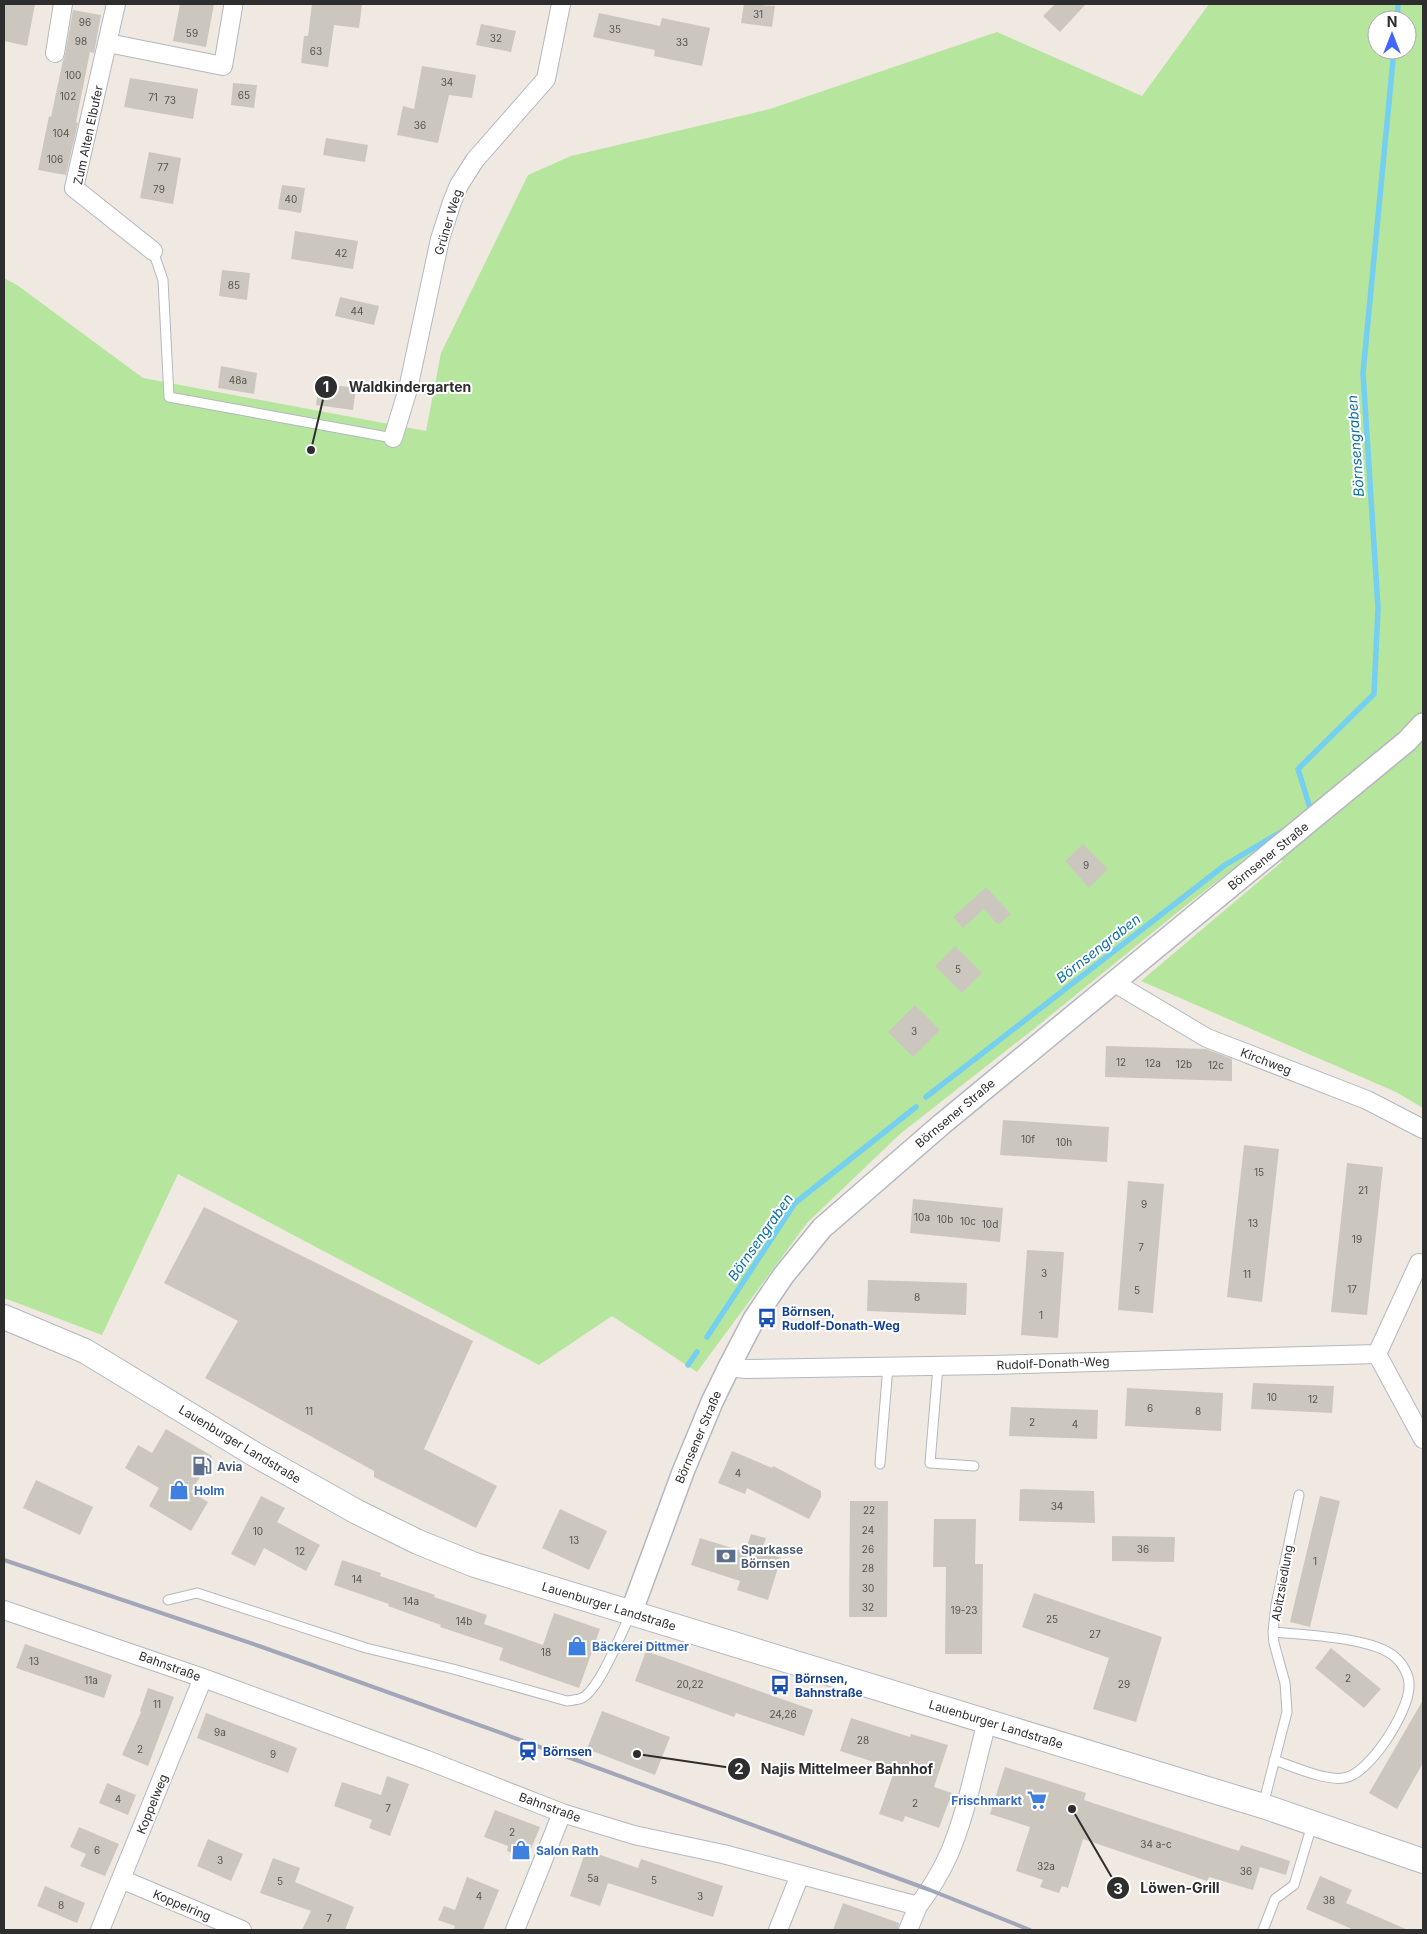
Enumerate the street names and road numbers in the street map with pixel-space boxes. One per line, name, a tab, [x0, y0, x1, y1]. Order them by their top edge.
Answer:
street label: Zum Alten Elbufer	[70, 83, 106, 186]
street label: Grüner Weg	[431, 187, 465, 257]
street label: Börnsener Straße	[1225, 819, 1311, 893]
street label: Kirchweg	[1238, 1044, 1294, 1078]
street label: Börnsener Straße	[912, 1075, 998, 1151]
street label: Rudolf-Donath-Weg	[996, 1354, 1110, 1372]
street label: Börnsener Straße	[672, 1388, 724, 1486]
street label: Lauenburger Landstraße	[176, 1402, 304, 1486]
street label: Abitzsiedlung	[1268, 1544, 1296, 1622]
street label: Lauenburger Landstraße	[540, 1578, 678, 1634]
street label: Bahnstraße	[137, 1648, 203, 1684]
street label: Lauenburger Landstraße	[927, 1696, 1065, 1752]
street label: Koppelweg	[133, 1772, 171, 1836]
street label: Bahnstraße	[517, 1789, 583, 1825]
street label: Koppelring	[151, 1886, 213, 1924]

